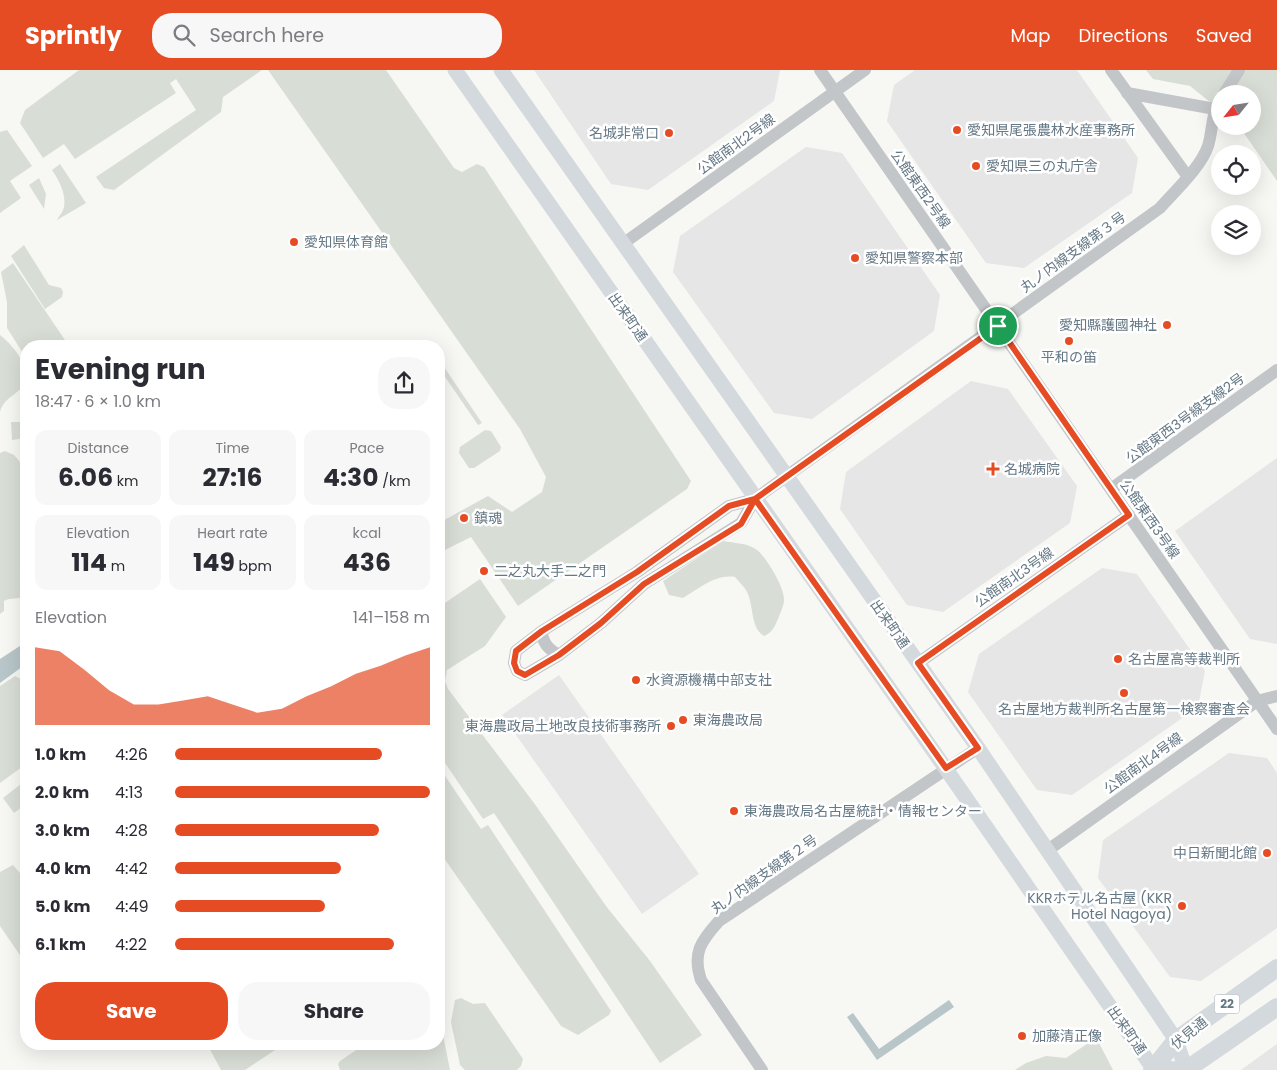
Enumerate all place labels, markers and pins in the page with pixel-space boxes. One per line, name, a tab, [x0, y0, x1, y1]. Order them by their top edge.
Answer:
place label: 愛知県尾張農林水産事務所	[967, 120, 1135, 140]
place label: 名城非常口	[589, 123, 659, 143]
marker: 愛知県尾張農林水産事務所	[951, 124, 963, 136]
marker: 名城非常口	[663, 127, 675, 139]
place label: 愛知県三の丸庁舎	[986, 156, 1098, 176]
marker: 愛知県三の丸庁舎	[970, 160, 982, 172]
place label: 愛知県体育館	[304, 232, 388, 252]
marker: 愛知県体育館	[288, 236, 300, 248]
place label: 愛知県警察本部	[865, 248, 963, 268]
marker: 愛知県警察本部	[849, 252, 861, 264]
pin	[977, 305, 1019, 347]
place label: 愛知縣護國神社	[1059, 315, 1157, 335]
marker: 愛知縣護國神社	[1161, 319, 1173, 331]
marker: 平和の笛	[1063, 335, 1075, 347]
place label: 平和の笛	[1041, 347, 1097, 367]
place label: 名城病院	[1004, 459, 1060, 479]
marker: 名城病院	[986, 462, 1000, 476]
place label: 鎮魂	[474, 508, 502, 528]
marker: 鎮魂	[458, 512, 470, 524]
place label: 二之丸大手二之門	[494, 561, 606, 581]
marker: 二之丸大手二之門	[478, 565, 490, 577]
place label: 名古屋高等裁判所	[1128, 649, 1240, 669]
marker: 名古屋高等裁判所	[1112, 653, 1124, 665]
place label: 水資源機構中部支社	[646, 670, 772, 690]
marker: 水資源機構中部支社	[630, 674, 642, 686]
marker: 名古屋地方裁判所名古屋第一検察審査会	[1118, 687, 1130, 699]
place label: 名古屋地方裁判所名古屋第一検察審査会	[998, 699, 1250, 719]
place label: 東海農政局	[693, 710, 763, 730]
marker: 東海農政局	[677, 714, 689, 726]
place label: 東海農政局土地改良技術事務所	[465, 716, 661, 736]
marker: 東海農政局土地改良技術事務所	[665, 720, 677, 732]
place label: 東海農政局名古屋統計・情報センター	[744, 801, 982, 821]
marker: 東海農政局名古屋統計・情報センター	[728, 805, 740, 817]
place label: 中日新聞北館	[1173, 843, 1257, 863]
marker: 中日新聞北館	[1261, 847, 1273, 859]
place label: KKRホテル名古屋 (KKR Hotel Nagoya)	[1027, 888, 1172, 924]
marker: KKRホテル名古屋 (KKR Hotel Nagoya)	[1176, 900, 1188, 912]
place label: 加藤清正像	[1032, 1026, 1102, 1046]
marker: 加藤清正像	[1016, 1030, 1028, 1042]

